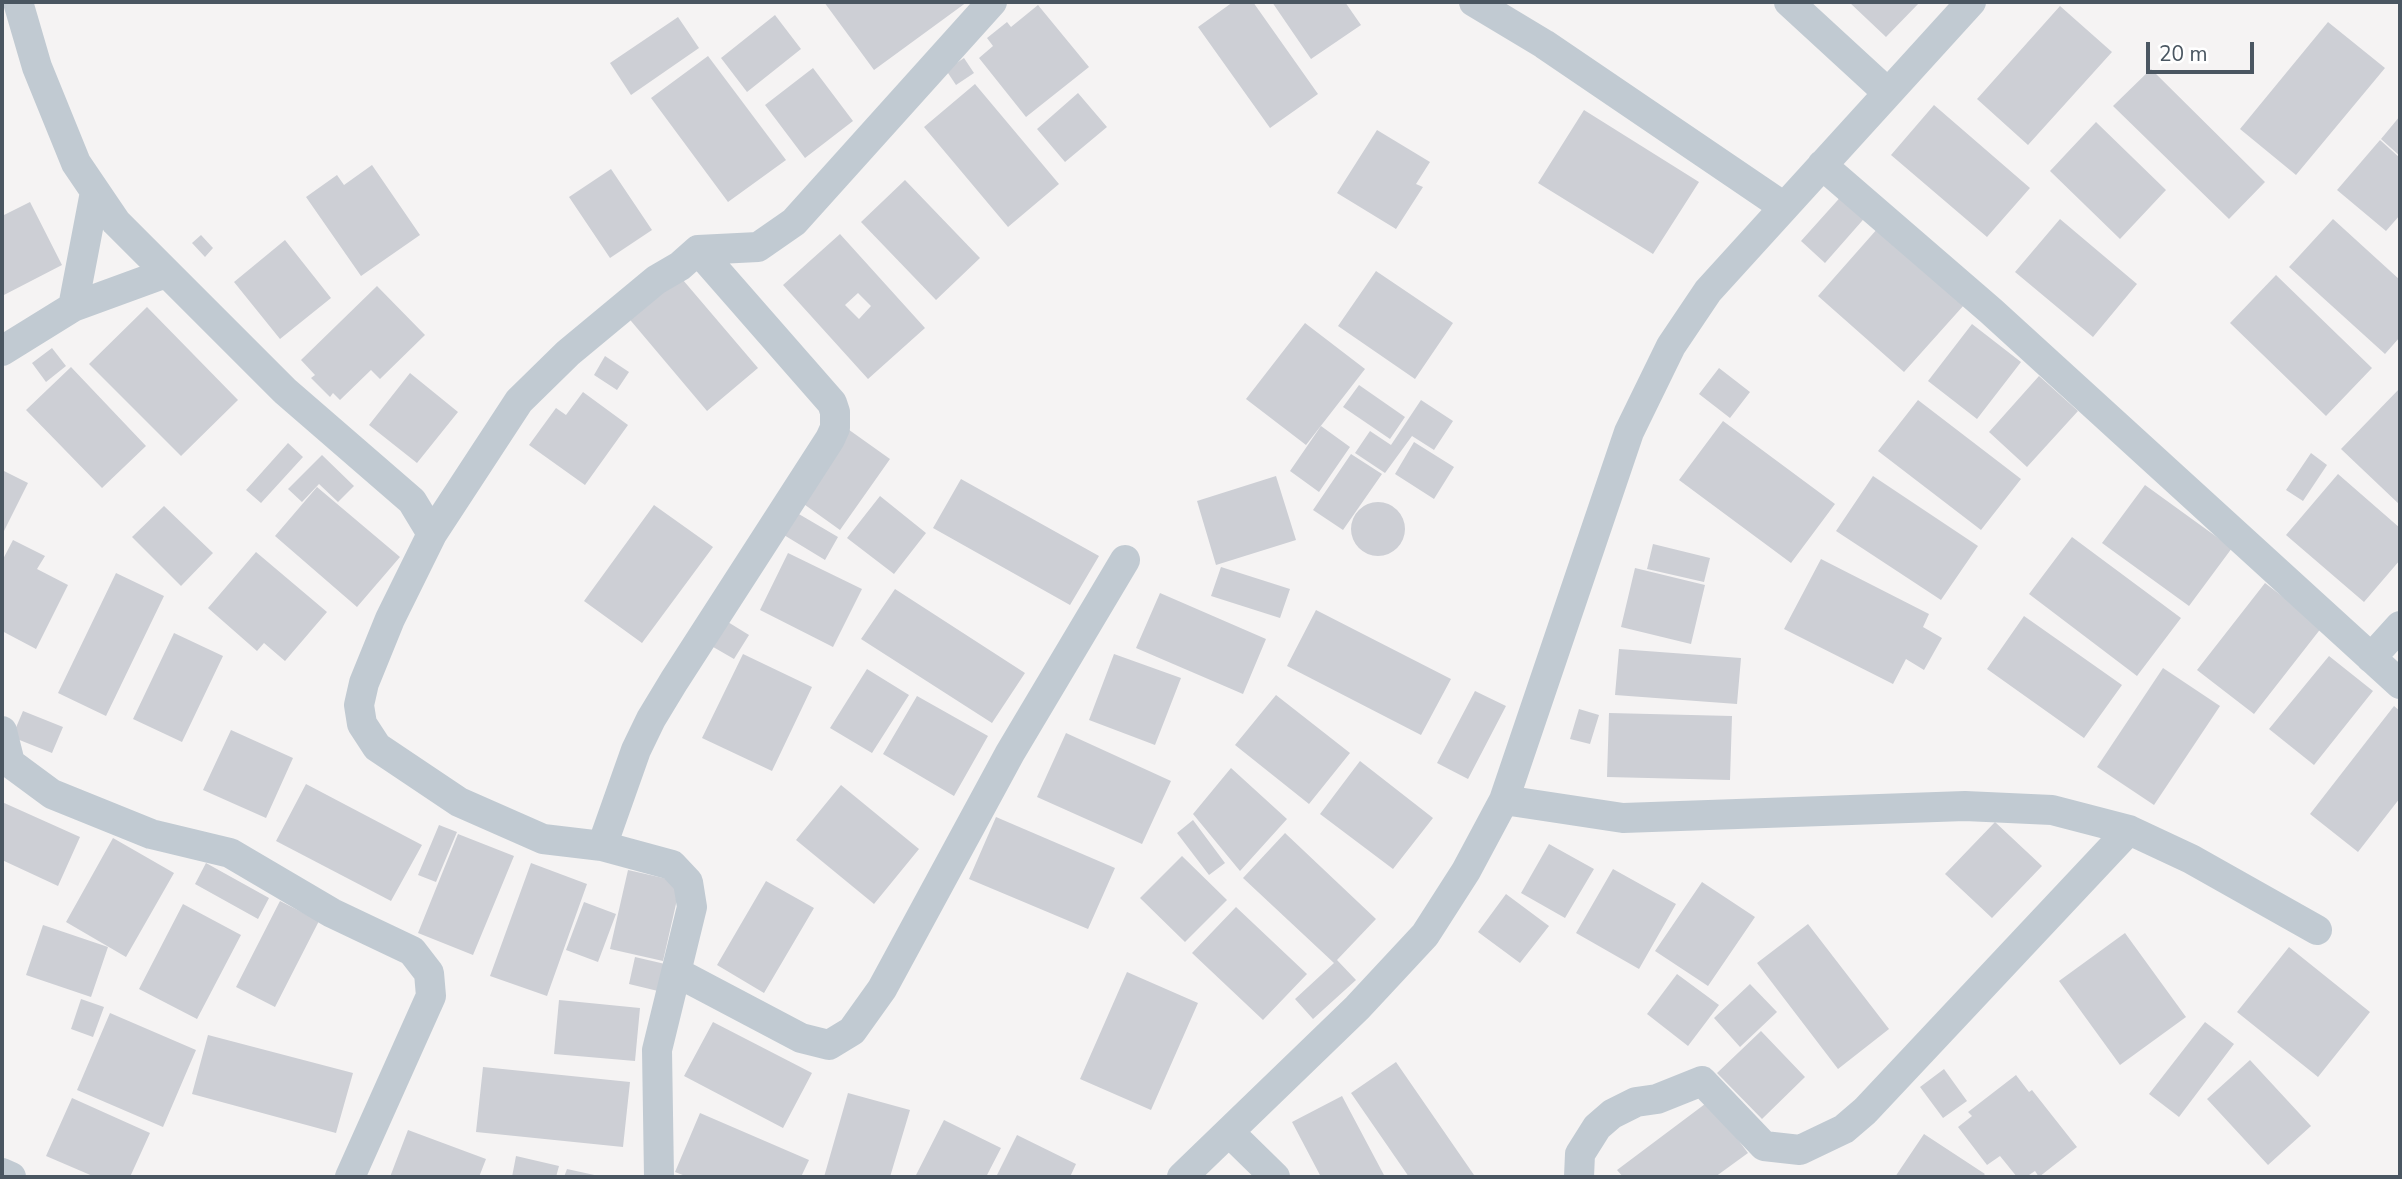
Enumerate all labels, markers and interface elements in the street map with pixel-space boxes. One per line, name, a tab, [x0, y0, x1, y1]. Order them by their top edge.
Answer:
scale bar	[2150, 28, 2258, 72]
text: 20 m	[2159, 40, 2208, 68]

